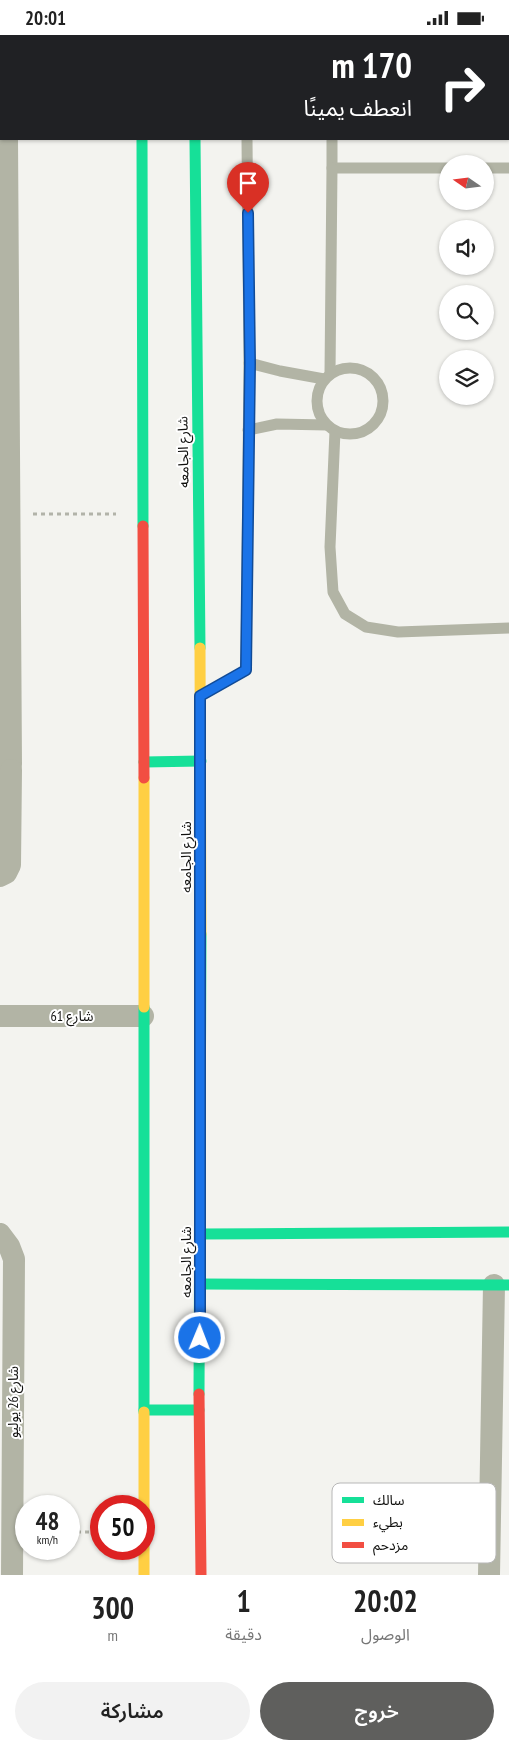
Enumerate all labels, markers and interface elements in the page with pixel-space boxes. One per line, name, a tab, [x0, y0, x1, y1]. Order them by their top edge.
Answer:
text: 20:01	[25, 6, 66, 30]
text: 170 m	[331, 42, 412, 88]
icon: right	[430, 55, 495, 120]
text: انعطف يمينًا	[303, 94, 412, 122]
north arrow	[439, 155, 494, 210]
map controls	[439, 155, 494, 405]
pin	[227, 162, 269, 213]
icon: arrive	[234, 169, 262, 197]
button: sound	[439, 220, 494, 275]
button: search	[439, 285, 494, 340]
button: layers	[439, 350, 494, 405]
street label: شارع الجامعه	[173, 416, 195, 488]
street label: شارع الجامعه	[177, 821, 197, 893]
street label: شارع 61	[51, 1007, 93, 1027]
street label: شارع الجامعه	[177, 1226, 197, 1298]
position arrow	[173, 1311, 225, 1363]
street label: شارع 26 يوليو	[4, 1366, 24, 1438]
legend	[332, 1483, 496, 1563]
text: سالك	[373, 1491, 405, 1509]
speed limit sign: 50	[90, 1495, 155, 1560]
text: 48	[36, 1505, 59, 1537]
text: بطيء	[373, 1513, 403, 1533]
text: km/h	[37, 1532, 58, 1547]
text: مزدحم	[373, 1536, 408, 1556]
text: 1	[236, 1581, 251, 1620]
text: 20:02	[353, 1581, 418, 1620]
text: 300	[91, 1588, 134, 1627]
text: دقيقة	[225, 1624, 262, 1644]
text: الوصول	[361, 1624, 410, 1644]
text: m	[107, 1625, 118, 1645]
button: مشاركة	[15, 1682, 250, 1740]
button: خروج	[260, 1682, 494, 1740]

